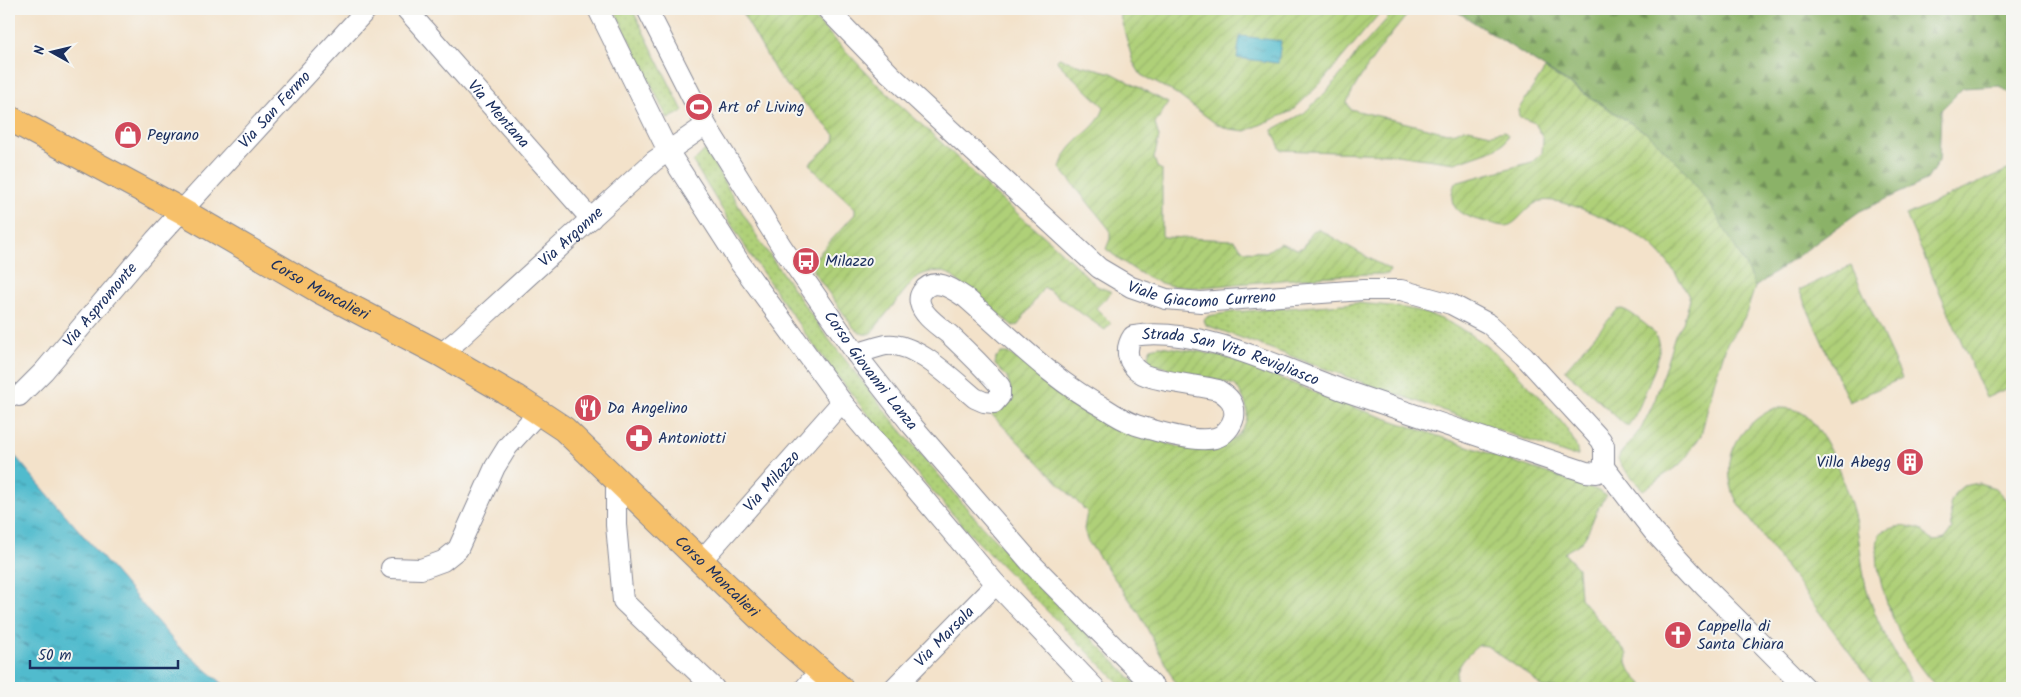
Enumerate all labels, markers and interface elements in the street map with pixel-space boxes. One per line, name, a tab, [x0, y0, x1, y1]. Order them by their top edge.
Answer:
north arrow	[28, 28, 78, 78]
text: N	[29, 44, 52, 56]
street label: Via San Fermo	[232, 65, 317, 154]
street label: Via Mentana	[461, 74, 536, 154]
sports icon: Art of Living	[684, 92, 714, 122]
place label: Art of Living	[718, 95, 805, 120]
shop icon: Peyrano	[113, 120, 143, 150]
place label: Peyrano	[147, 123, 199, 148]
street label: Via Argonne	[533, 200, 609, 273]
bus stop icon: Milazzo	[791, 246, 821, 276]
place label: Milazzo	[825, 249, 874, 274]
street label: Corso Moncalieri	[265, 252, 375, 328]
street label: Via Aspromonte	[57, 257, 143, 353]
street label: Viale Giacomo Curreno	[1124, 274, 1277, 315]
street label: Corso Giovanni Lanza	[817, 305, 924, 436]
street label: Strada San Vito Revigliasco	[1141, 322, 1323, 392]
restaurant icon: Da Angelino	[573, 393, 603, 423]
place label: Da Angelino	[607, 396, 688, 421]
pharmacy icon: Antoniotti	[624, 423, 654, 453]
place label: Antoniotti	[658, 426, 727, 451]
street label: Via Milazzo	[737, 445, 806, 518]
building icon: Villa Abegg	[1895, 447, 1925, 477]
place label: Villa Abegg	[1816, 450, 1891, 475]
street label: Corso Moncalieri	[669, 529, 766, 624]
street label: Via Marsala	[908, 600, 980, 673]
place label: Cappella di Santa Chiara	[1697, 614, 1784, 657]
church icon: Cappella di Santa Chiara	[1663, 620, 1693, 650]
scale bar	[30, 637, 178, 669]
text: 50 m	[38, 644, 72, 668]

